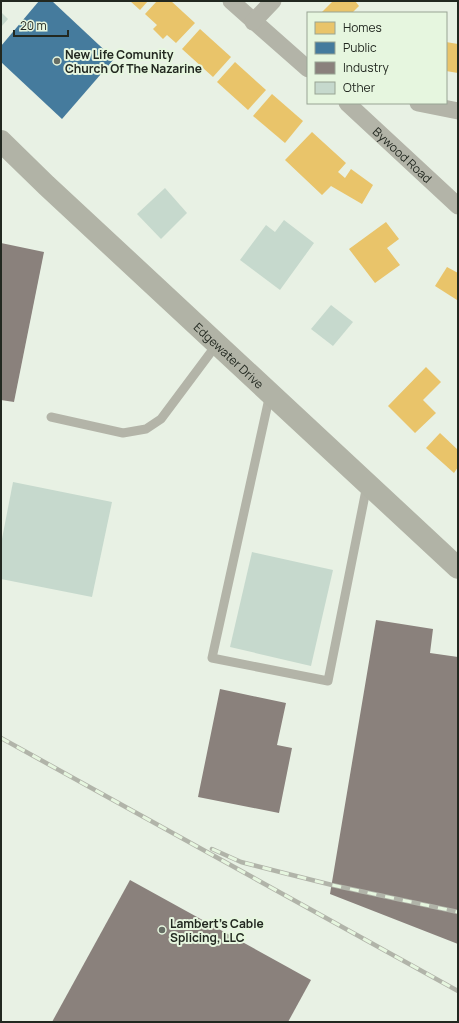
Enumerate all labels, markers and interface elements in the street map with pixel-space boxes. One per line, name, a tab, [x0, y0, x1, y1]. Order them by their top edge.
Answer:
scale bar	[14, 12, 68, 38]
legend	[307, 12, 447, 104]
text: 20 m	[20, 17, 47, 34]
text: Homes	[343, 19, 382, 36]
text: Public	[343, 39, 377, 56]
place label: New Life Comunity Church Of The Nazarine	[65, 46, 202, 77]
marker: New Life Comunity Church Of The Nazarine	[52, 56, 62, 66]
text: Industry	[343, 59, 389, 76]
text: Other	[343, 79, 376, 96]
street label: Bywood Road	[369, 123, 436, 186]
street label: Edgewater Drive	[190, 318, 268, 392]
place label: Lambert's Cable Splicing, LLC	[170, 915, 264, 946]
marker: Lambert's Cable Splicing, LLC	[157, 925, 167, 935]

